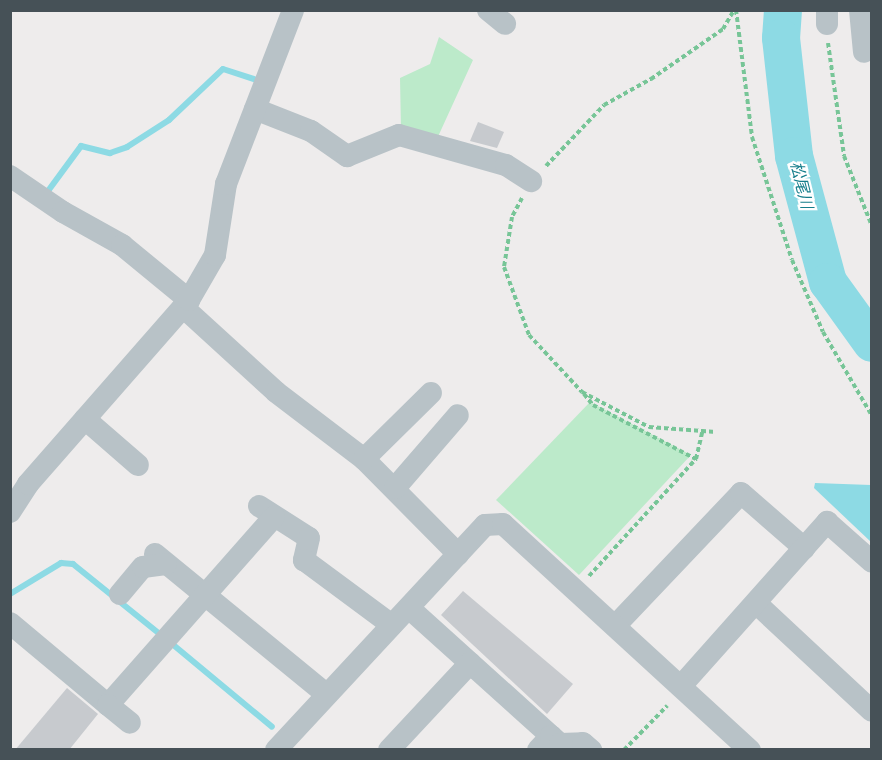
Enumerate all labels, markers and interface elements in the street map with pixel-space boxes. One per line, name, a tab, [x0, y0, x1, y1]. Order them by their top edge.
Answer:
water label: 松尾川	[787, 159, 817, 211]

